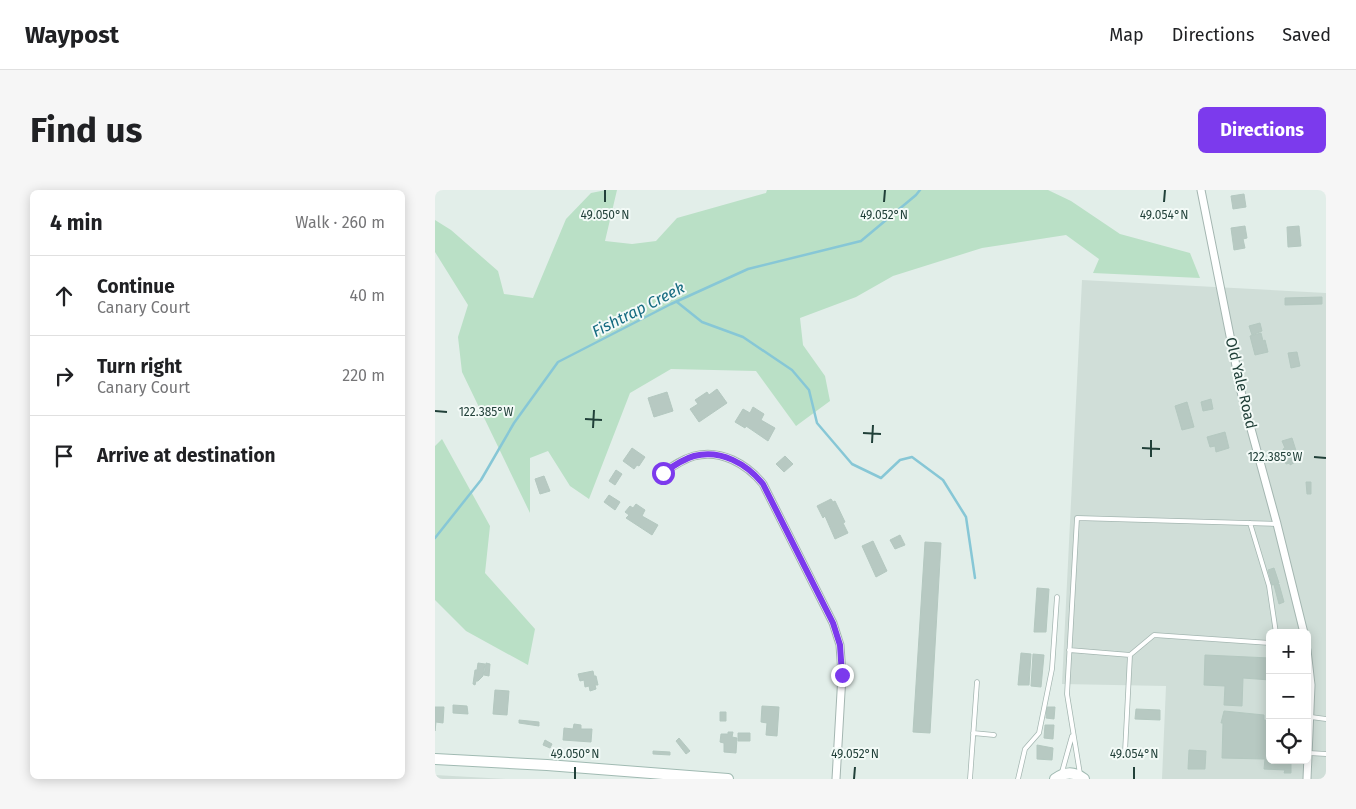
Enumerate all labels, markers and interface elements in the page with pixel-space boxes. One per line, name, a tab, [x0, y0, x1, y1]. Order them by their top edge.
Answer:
text: Waypost	[25, 21, 119, 49]
text: Map	[1109, 24, 1144, 46]
text: Directions	[1172, 24, 1254, 46]
text: Saved	[1282, 24, 1331, 46]
button: Directions	[1198, 107, 1326, 153]
text: Find us	[30, 109, 142, 151]
text: 49.050°N	[580, 208, 630, 222]
text: 49.052°N	[860, 208, 908, 222]
text: 49.054°N	[1140, 208, 1188, 222]
text: 4 min	[50, 210, 103, 236]
text: Walk · 260 m	[295, 213, 385, 232]
text: Continue	[97, 275, 175, 298]
water label: Fishtrap Creek	[589, 278, 688, 341]
icon: ahead	[50, 282, 78, 310]
text: 40 m	[350, 286, 385, 305]
text: Canary Court	[97, 298, 190, 317]
street label: Old Yale Road	[1222, 335, 1260, 431]
text: Turn right	[97, 355, 182, 378]
icon: right	[50, 362, 78, 390]
text: 220 m	[342, 366, 385, 385]
text: Canary Court	[97, 378, 190, 397]
text: 122.385°W	[459, 405, 513, 419]
icon: arrive	[50, 442, 78, 470]
text: Arrive at destination	[97, 444, 276, 467]
text: 122.385°W	[1248, 450, 1302, 464]
route start	[652, 462, 675, 485]
map controls	[1266, 629, 1311, 764]
button: +	[1266, 629, 1311, 674]
route end	[831, 664, 854, 687]
button: −	[1266, 674, 1311, 719]
button: locate	[1266, 719, 1311, 764]
text: 49.050°N	[550, 747, 600, 761]
text: 49.052°N	[831, 747, 879, 761]
text: 49.054°N	[1110, 747, 1158, 761]

